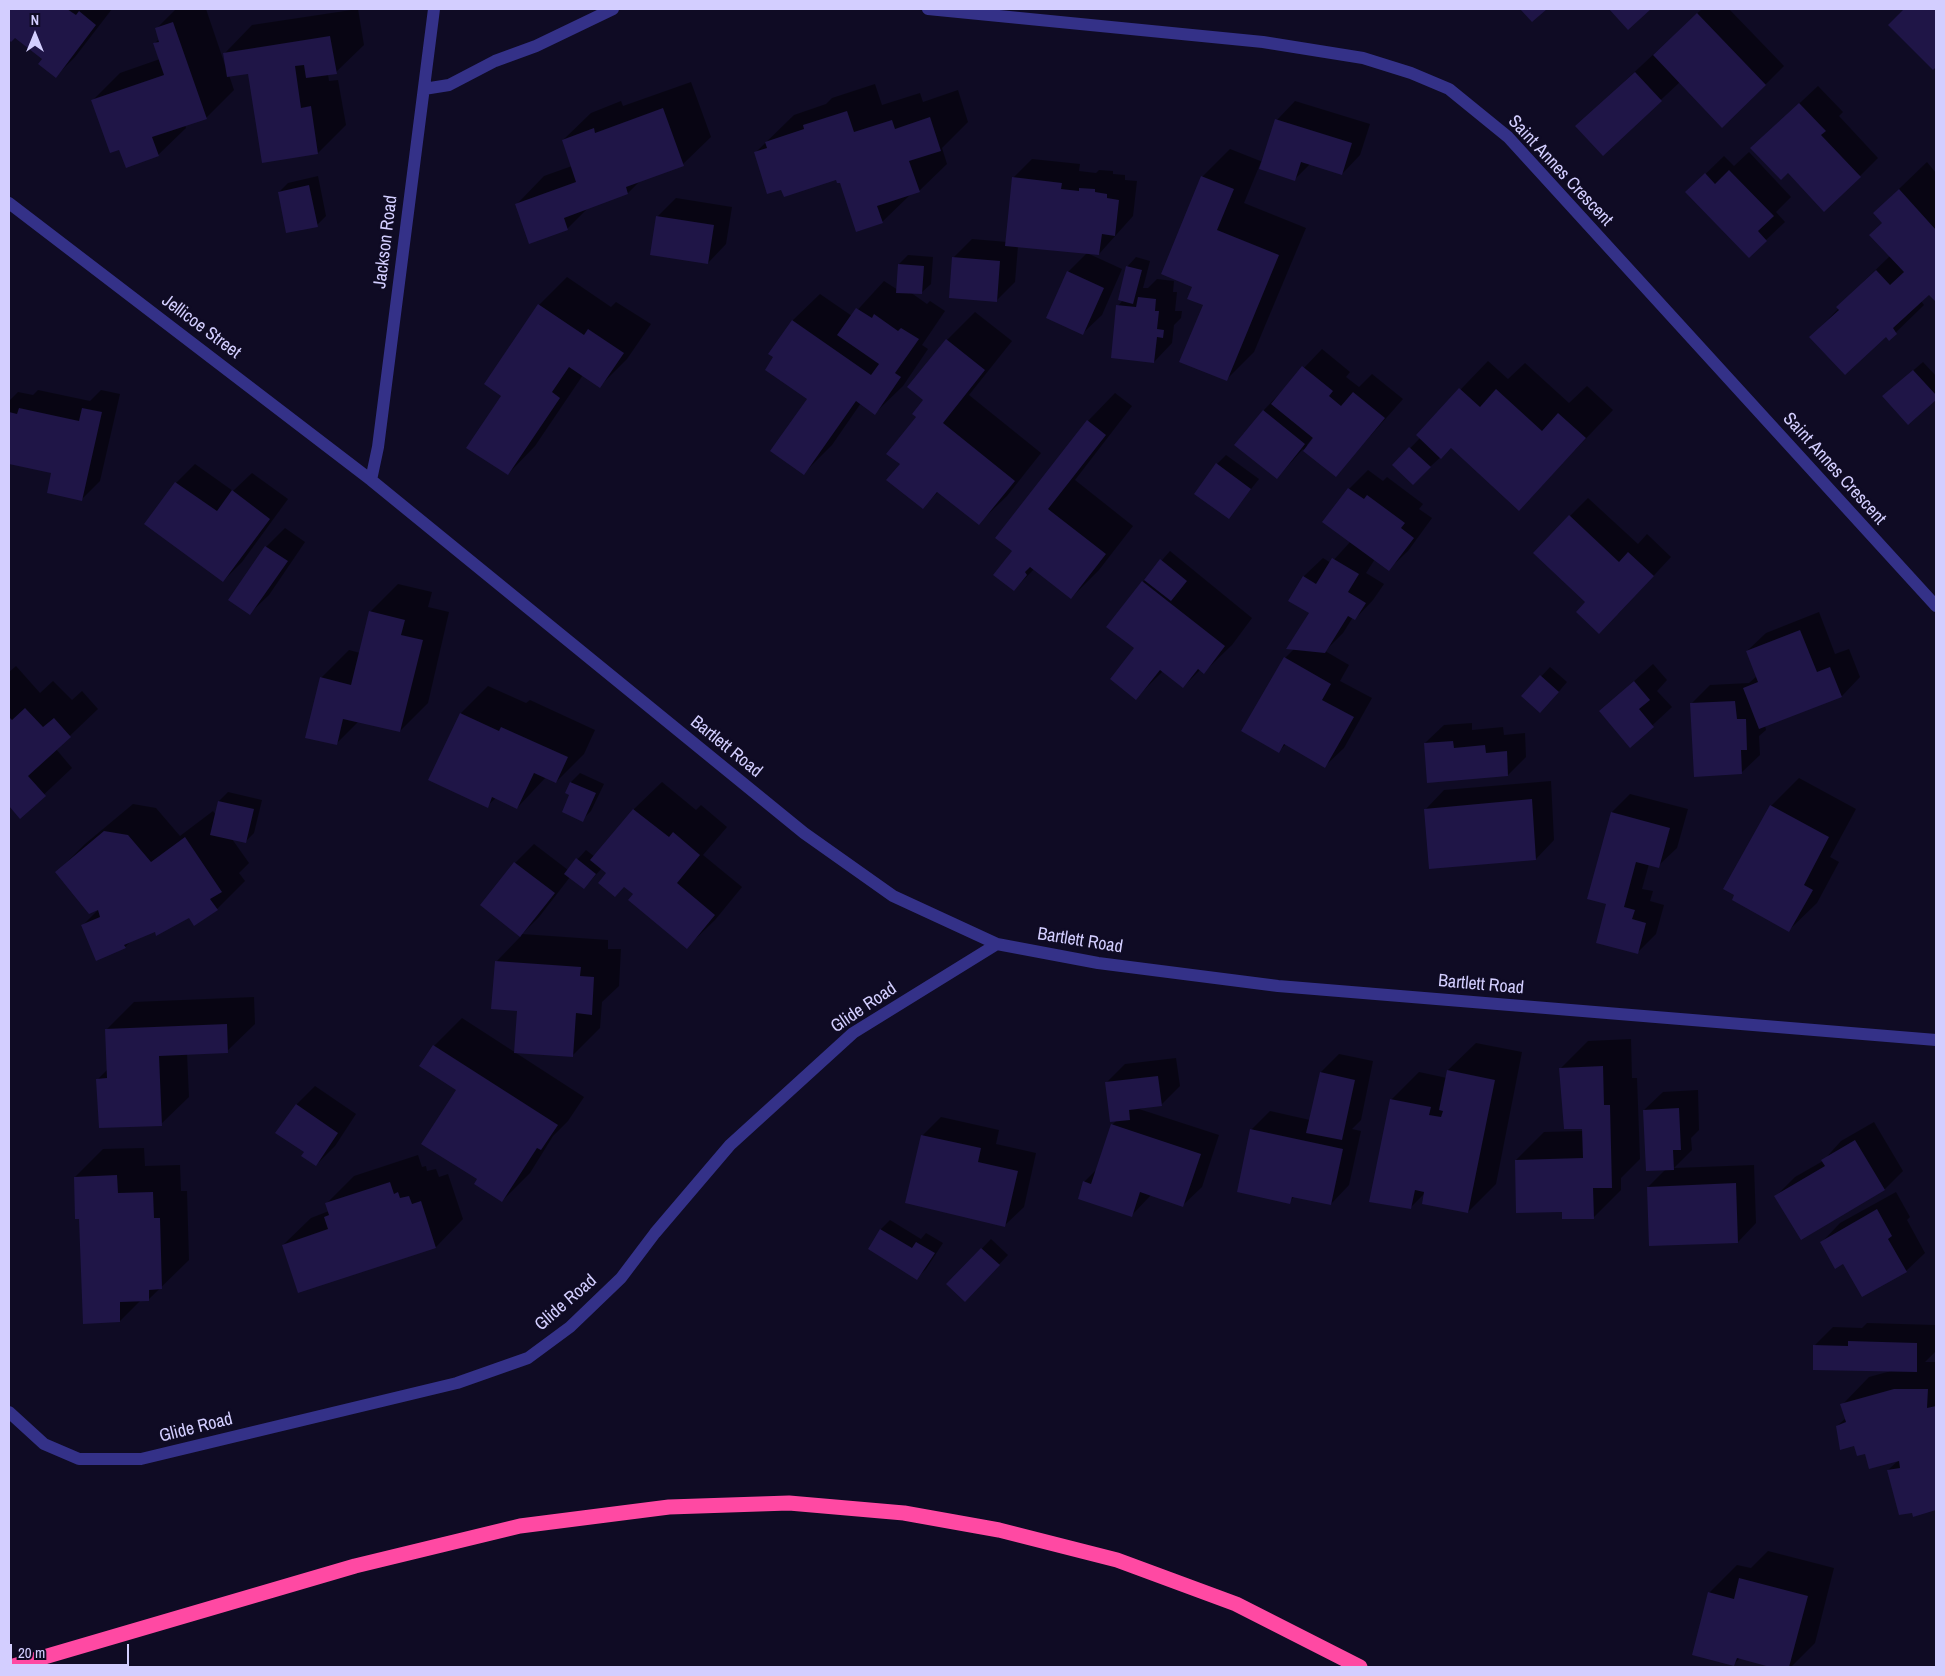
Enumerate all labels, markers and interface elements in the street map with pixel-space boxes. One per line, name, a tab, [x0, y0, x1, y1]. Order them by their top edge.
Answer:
north arrow	[10, 10, 60, 60]
text: N	[31, 11, 39, 29]
street label: Saint Annes Crescent	[1503, 111, 1617, 231]
street label: Jackson Road	[370, 194, 402, 290]
street label: Jellicoe Street	[157, 290, 245, 364]
street label: Saint Annes Crescent	[1778, 408, 1890, 530]
street label: Bartlett Road	[686, 711, 766, 783]
street label: Bartlett Road	[1036, 924, 1124, 958]
street label: Bartlett Road	[1437, 970, 1525, 1000]
street label: Glide Road	[827, 978, 901, 1038]
street label: Glide Road	[531, 1270, 601, 1336]
street label: Glide Road	[157, 1408, 235, 1448]
scale bar	[12, 1634, 131, 1666]
text: 20 m	[18, 1642, 45, 1663]

